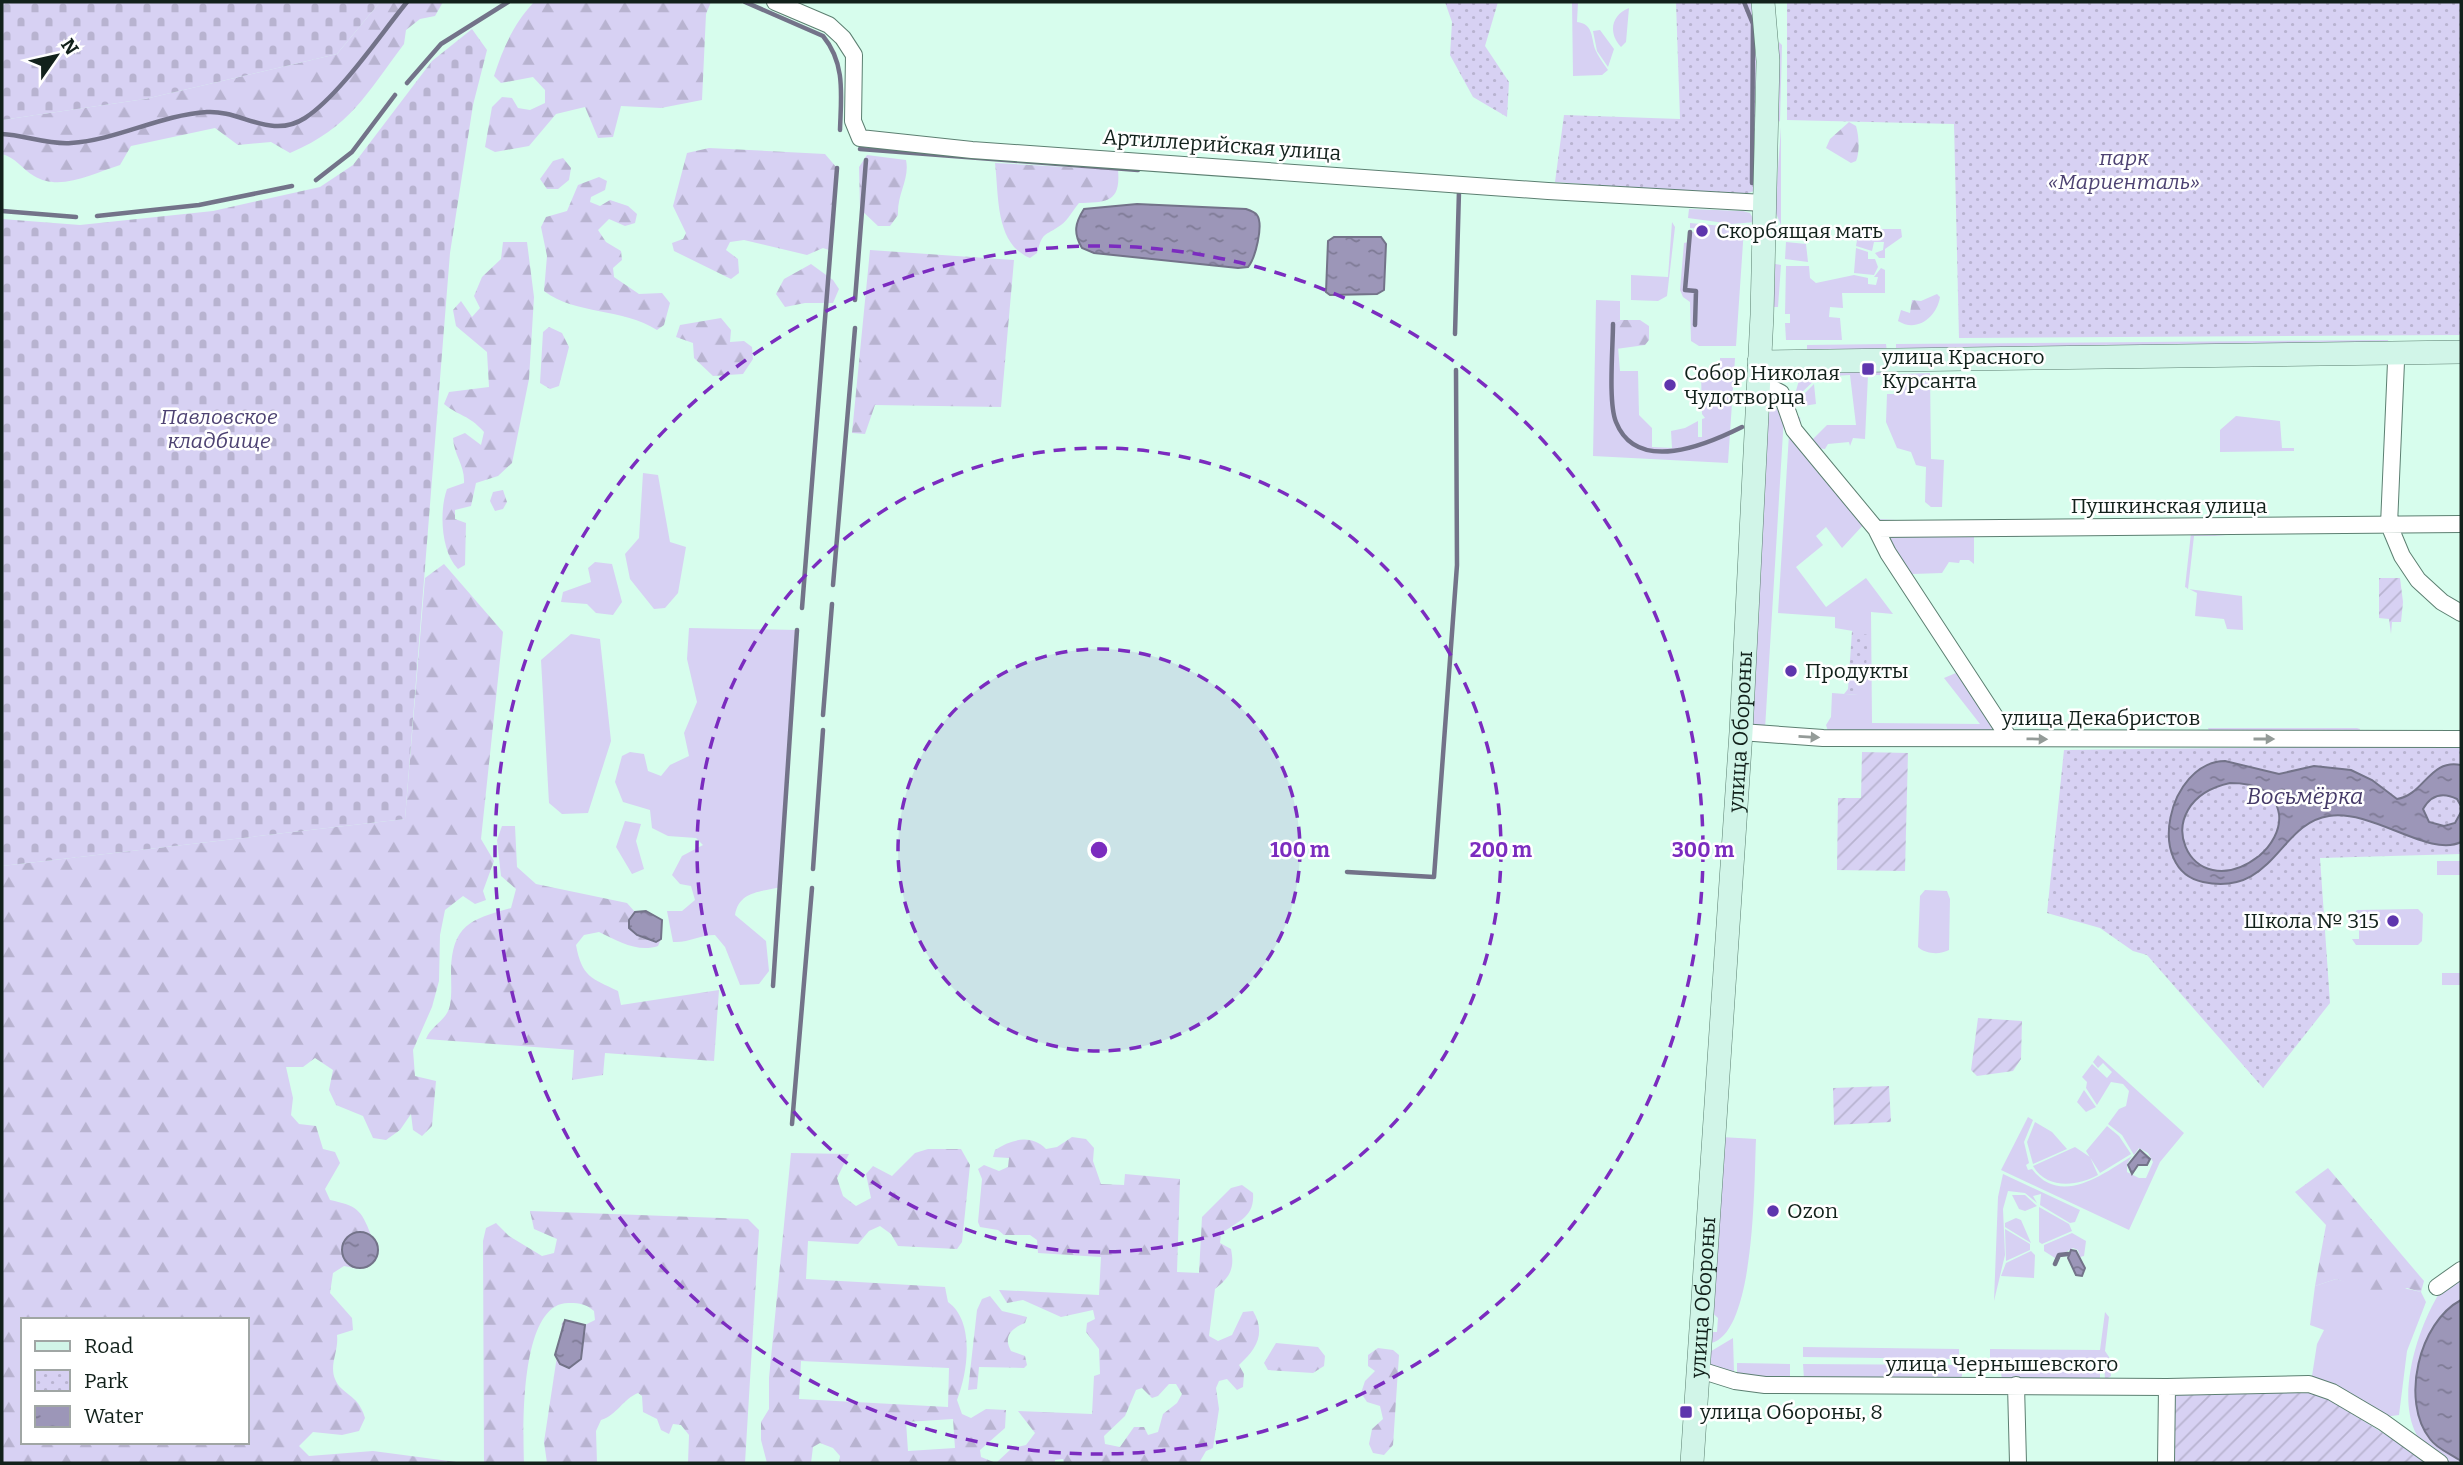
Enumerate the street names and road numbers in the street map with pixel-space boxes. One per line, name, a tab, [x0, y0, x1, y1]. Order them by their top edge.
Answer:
street label: Артиллерийская улица	[1102, 124, 1343, 166]
street label: Пушкинская улица	[2071, 493, 2268, 519]
street label: улица Обороны	[1723, 650, 1758, 814]
street label: улица Декабристов	[2001, 705, 2200, 731]
street label: улица Обороны	[1685, 1216, 1721, 1380]
street label: улица Чернышевского	[1885, 1351, 2118, 1377]

